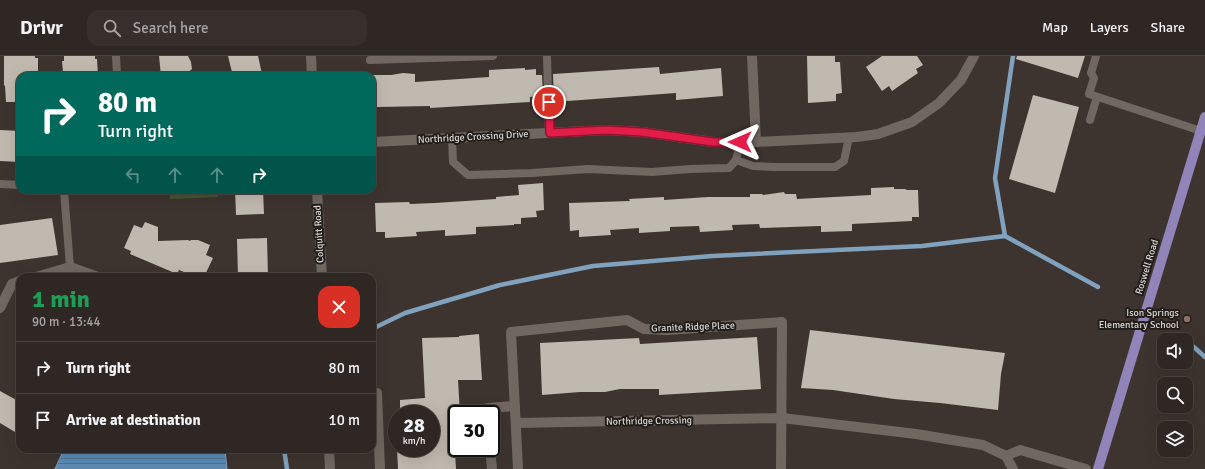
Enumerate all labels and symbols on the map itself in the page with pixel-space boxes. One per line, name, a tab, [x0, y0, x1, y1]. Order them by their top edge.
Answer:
pin	[532, 85, 566, 119]
position arrow	[719, 121, 761, 163]
street label: Northridge Crossing Drive	[417, 128, 529, 146]
street label: Colquitt Road	[311, 205, 327, 263]
street label: Roswell Road	[1133, 238, 1161, 296]
place label: Ison Springs Elementary School	[1099, 307, 1180, 331]
marker: Ison Springs Elementary School	[1182, 314, 1192, 324]
street label: Granite Ridge Place	[651, 320, 735, 334]
speed limit sign: 30	[448, 405, 500, 457]
street label: Northridge Crossing	[606, 414, 692, 428]

